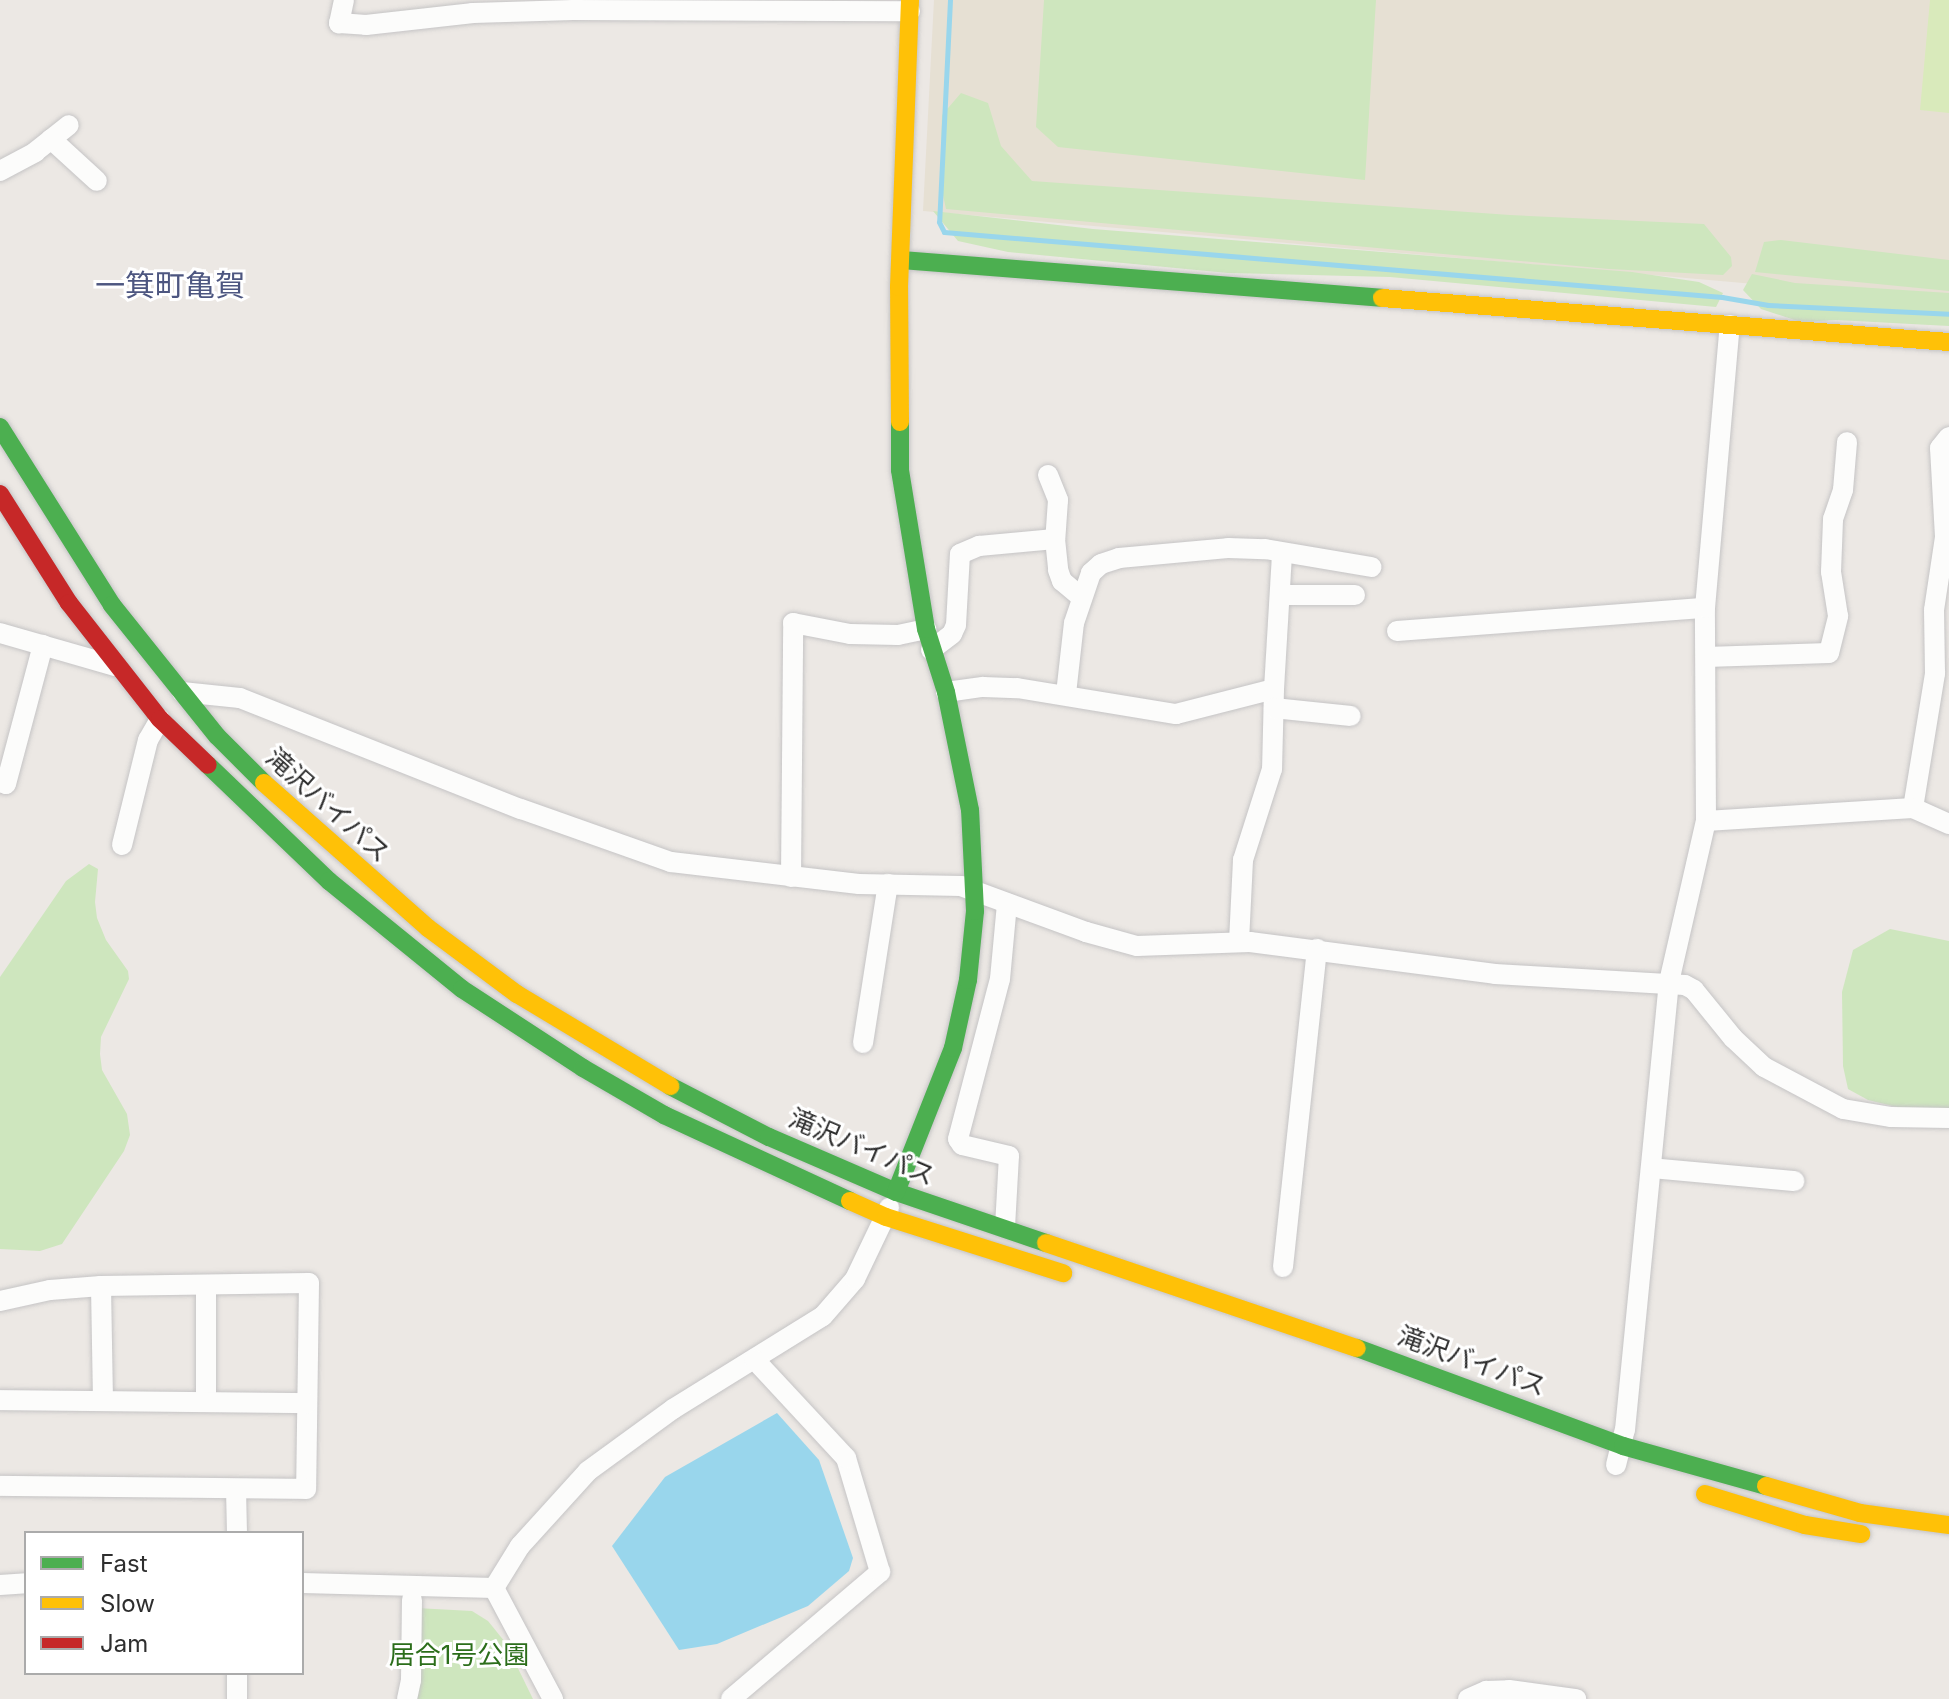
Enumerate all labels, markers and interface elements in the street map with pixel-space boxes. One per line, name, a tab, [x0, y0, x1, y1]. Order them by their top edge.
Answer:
district label: 一箕町亀賀	[95, 267, 245, 303]
street label: 滝沢バイパス	[260, 741, 396, 869]
street label: 滝沢バイパス	[784, 1102, 940, 1192]
street label: 滝沢バイパス	[1393, 1320, 1551, 1402]
legend	[24, 1531, 304, 1675]
text: Fast	[100, 1549, 148, 1578]
text: Slow	[100, 1589, 155, 1618]
text: Jam	[100, 1629, 148, 1658]
park label: 居合1号公園	[389, 1639, 529, 1671]

